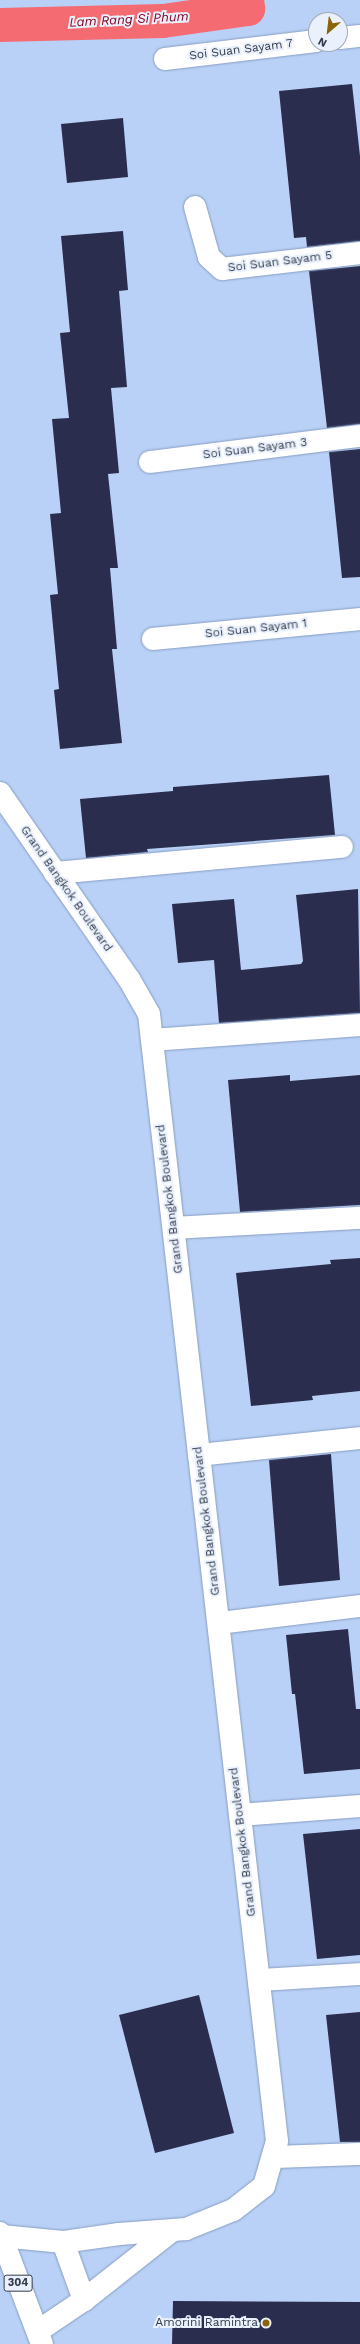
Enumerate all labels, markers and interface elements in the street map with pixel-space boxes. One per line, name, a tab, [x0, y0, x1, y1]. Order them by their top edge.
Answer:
water label: Lam Rang Si Phum	[69, 9, 189, 31]
north arrow	[308, 12, 348, 52]
text: N	[316, 35, 329, 50]
street label: Soi Suan Sayam 7	[188, 36, 294, 64]
street label: Soi Suan Sayam 5	[227, 248, 333, 276]
street label: Soi Suan Sayam 3	[202, 435, 308, 463]
street label: Soi Suan Sayam 1	[204, 616, 308, 642]
street label: Grand Bangkok Boulevard	[17, 823, 115, 955]
street label: Grand Bangkok Boulevard	[154, 1124, 186, 1274]
street label: Grand Bangkok Boulevard	[191, 1446, 223, 1596]
street label: Grand Bangkok Boulevard	[227, 1767, 259, 1917]
road number: 304	[3, 2274, 33, 2292]
place label: Amorini Ramintra	[155, 2316, 258, 2330]
marker: Amorini Ramintra	[261, 2318, 271, 2328]

